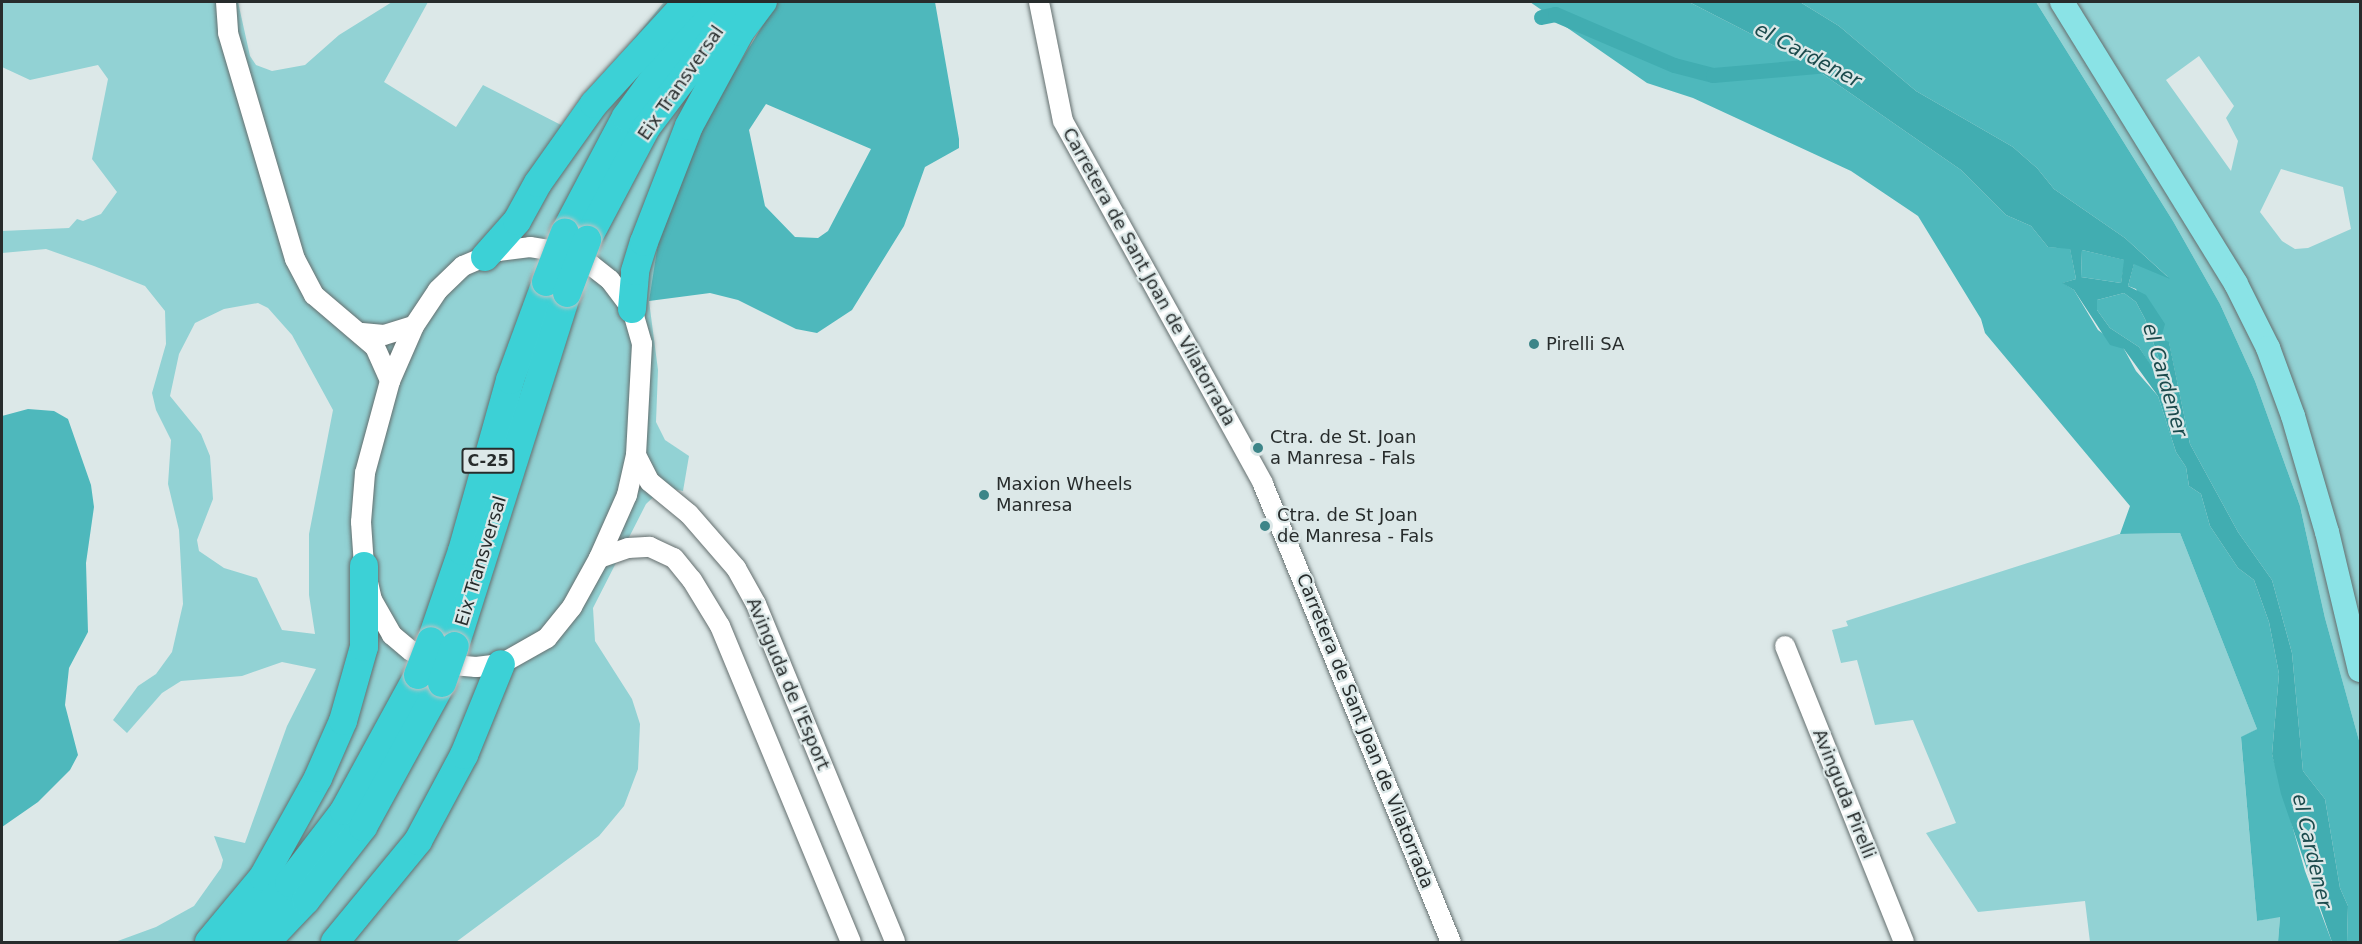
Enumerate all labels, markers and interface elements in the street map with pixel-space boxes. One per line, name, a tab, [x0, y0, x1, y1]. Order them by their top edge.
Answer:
water label: el Cardener	[1751, 17, 1865, 93]
street label: Eix Transversal	[633, 22, 729, 144]
street label: Carretera de Sant Joan de Vilatorrada	[1058, 124, 1240, 430]
water label: el Cardener	[2137, 321, 2193, 439]
place label: Pirelli SA	[1546, 333, 1624, 355]
marker: Pirelli SA	[1527, 337, 1541, 351]
place label: Ctra. de St. Joan a Manresa - Fals	[1270, 427, 1416, 470]
marker: Ctra. de St. Joan a Manresa - Fals	[1251, 441, 1265, 455]
road number: C-25	[461, 448, 515, 474]
place label: Maxion Wheels Manresa	[996, 474, 1132, 516]
marker: Maxion Wheels Manresa	[977, 488, 991, 502]
street label: Eix Transversal	[451, 493, 511, 629]
place label: Ctra. de St Joan de Manresa - Fals	[1277, 505, 1434, 548]
marker: Ctra. de St Joan de Manresa - Fals	[1258, 519, 1272, 533]
street label: Carretera de Sant Joan de Vilatorrada	[1292, 570, 1438, 892]
street label: Avinguda de l'Esport	[742, 595, 834, 773]
street label: Avinguda Pirelli	[1808, 726, 1880, 862]
water label: el Cardener	[2287, 791, 2337, 911]

